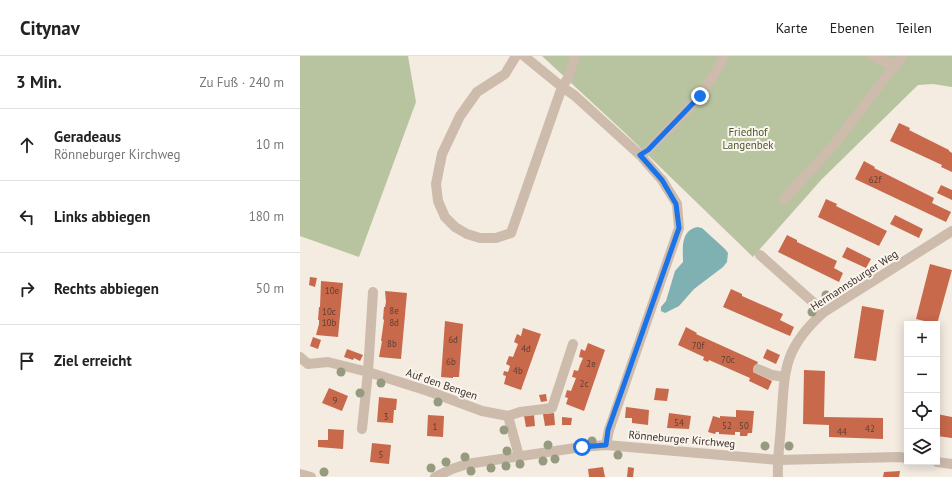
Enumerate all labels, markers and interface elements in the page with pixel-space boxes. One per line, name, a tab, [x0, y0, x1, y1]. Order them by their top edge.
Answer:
text: Citynav	[20, 16, 80, 40]
text: Karte	[776, 19, 808, 37]
text: Ebenen	[830, 19, 874, 37]
text: Teilen	[896, 19, 932, 37]
text: 3 Min.	[16, 71, 62, 93]
text: Zu Fuß · 240 m	[200, 74, 284, 91]
route end	[691, 87, 709, 105]
park label: Friedhof Langenbek	[722, 125, 774, 152]
text: Geradeaus	[54, 127, 121, 146]
icon: ahead	[16, 134, 38, 156]
text: 10 m	[256, 136, 284, 153]
text: Rönneburger Kirchweg	[54, 146, 181, 163]
house number: 62f	[869, 174, 882, 185]
icon: left	[16, 206, 38, 228]
text: Links abbiegen	[54, 207, 150, 226]
text: 180 m	[249, 208, 284, 225]
street label: Hermannsburger Weg	[808, 246, 900, 313]
icon: right	[16, 278, 38, 300]
text: Rechts abbiegen	[54, 279, 159, 298]
text: 50 m	[256, 280, 284, 297]
house number: 10e	[325, 285, 340, 296]
house number: 8e	[389, 305, 399, 316]
house number: 10c	[322, 306, 336, 317]
house number: 10b	[322, 317, 336, 328]
house number: 8d	[389, 317, 399, 328]
map controls	[904, 321, 940, 465]
button: +	[904, 321, 940, 357]
house number: 6d	[448, 334, 458, 345]
house number: 8b	[387, 338, 397, 349]
house number: 70f	[692, 340, 705, 351]
house number: 4d	[521, 343, 531, 354]
icon: arrive	[16, 350, 38, 372]
text: Ziel erreicht	[54, 351, 132, 370]
house number: 70c	[721, 354, 735, 365]
house number: 6b	[446, 356, 456, 367]
button: −	[904, 357, 940, 393]
house number: 2e	[586, 358, 596, 369]
street label: Auf den Bengen	[404, 365, 480, 403]
house number: 4b	[513, 365, 523, 376]
house number: 2c	[580, 378, 588, 389]
button: locate	[904, 393, 940, 429]
house number: 9	[333, 395, 338, 406]
house number: 3	[384, 411, 389, 422]
house number: 54	[674, 417, 684, 428]
house number: 52	[722, 420, 732, 431]
house number: 50	[739, 420, 749, 431]
house number: 1	[433, 421, 438, 432]
house number: 42	[865, 423, 875, 434]
house number: 44	[837, 426, 847, 437]
street label: Rönneburger Kirchweg	[628, 427, 736, 451]
button: layers	[904, 429, 940, 465]
route start	[573, 438, 591, 456]
house number: 5	[379, 449, 384, 460]

